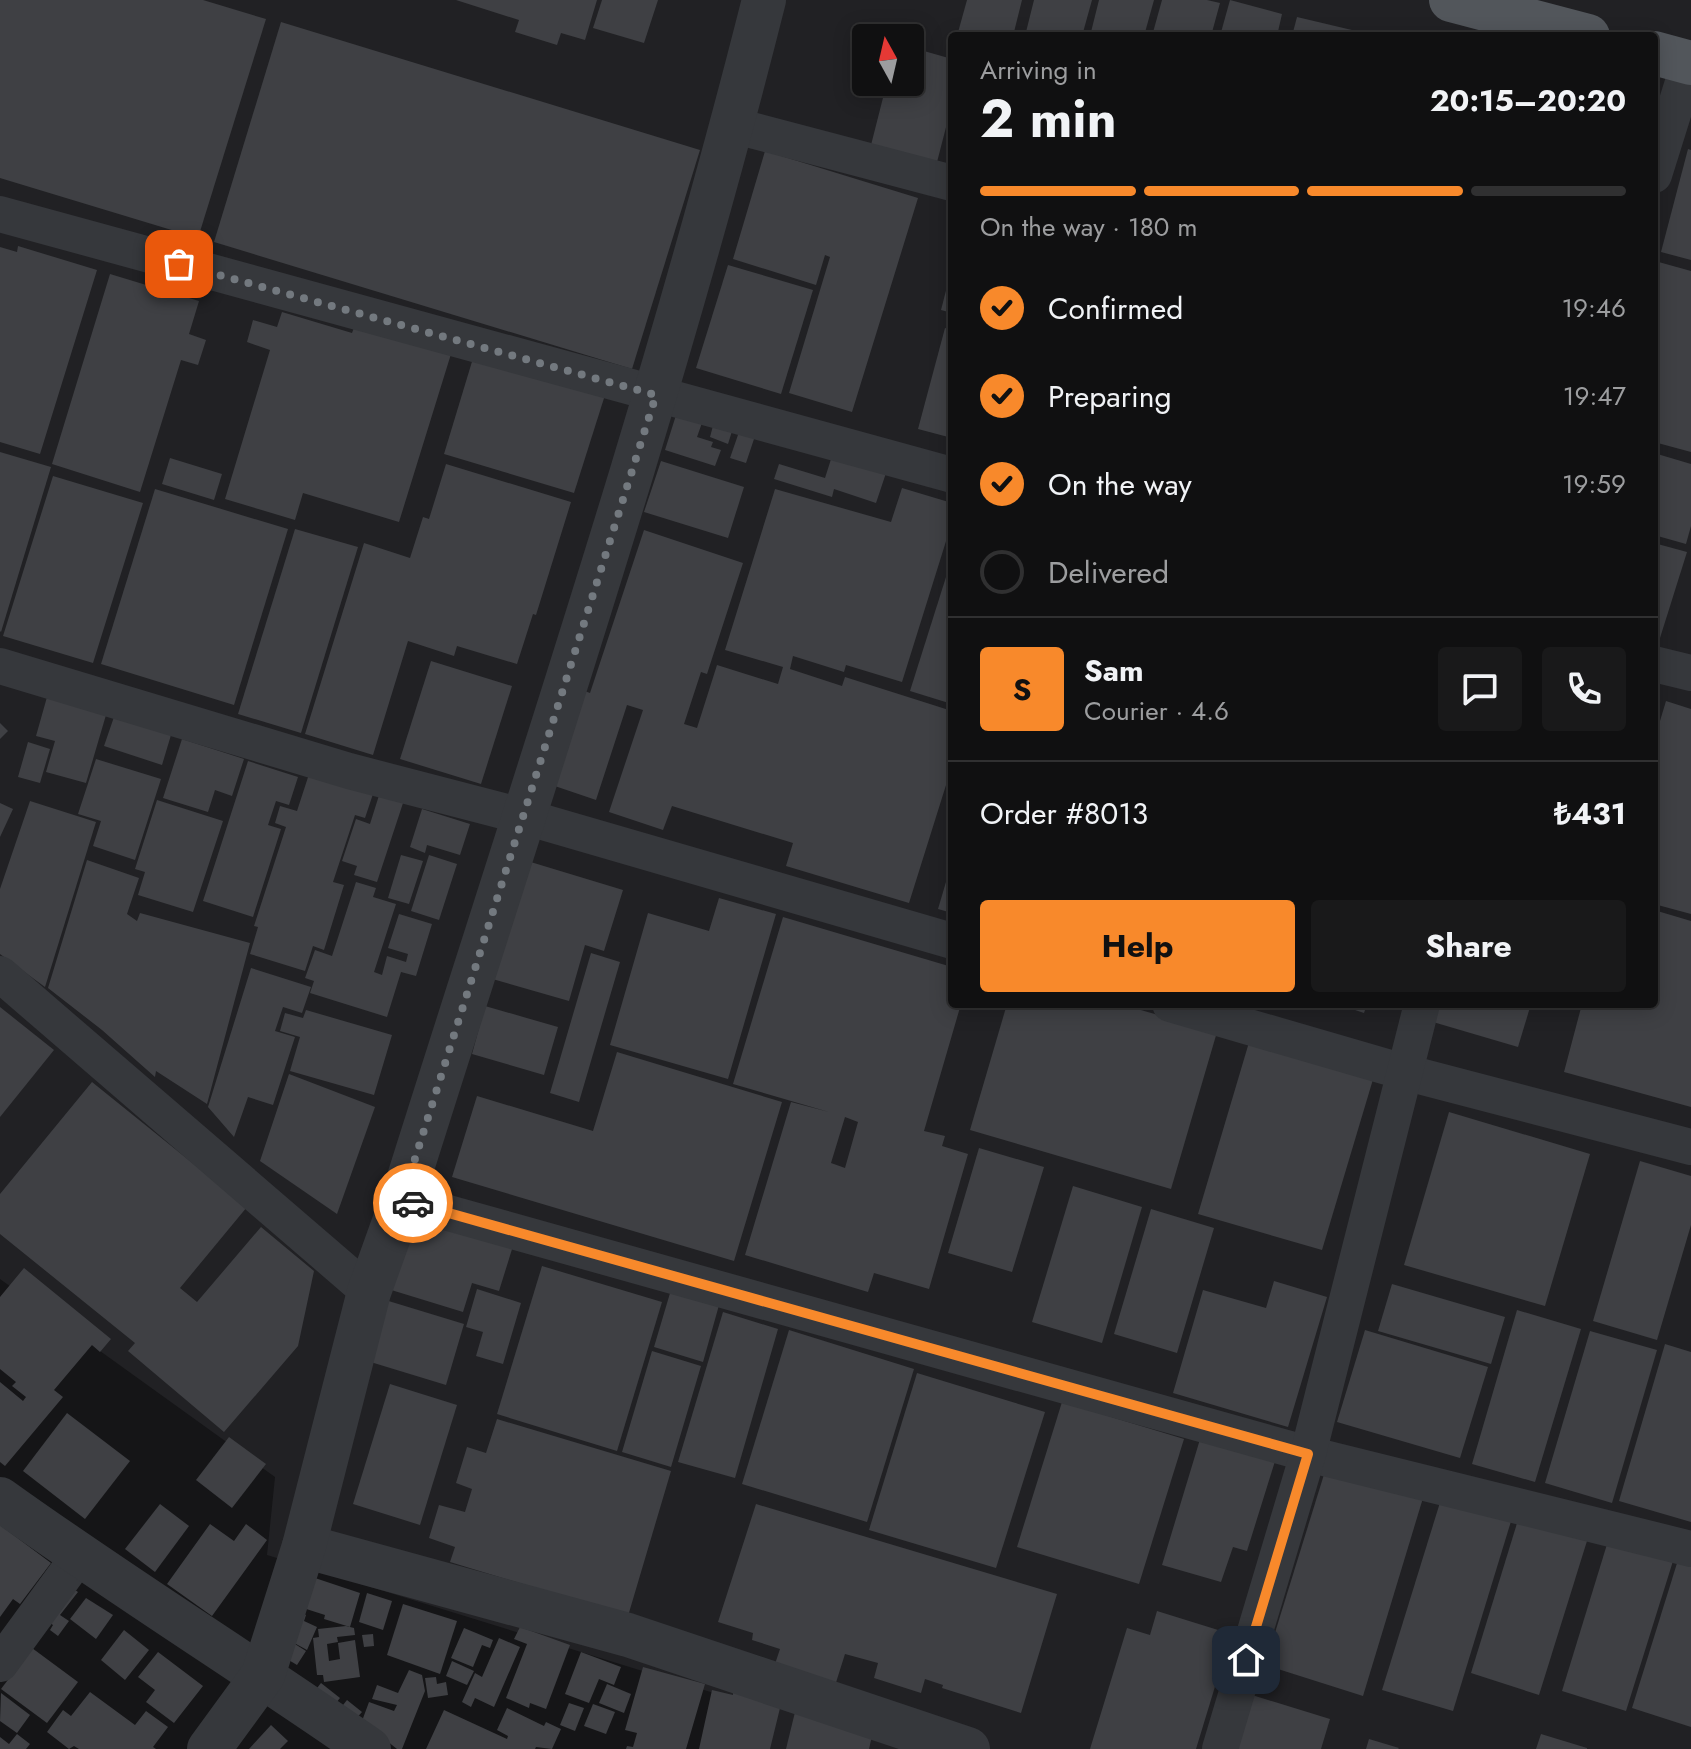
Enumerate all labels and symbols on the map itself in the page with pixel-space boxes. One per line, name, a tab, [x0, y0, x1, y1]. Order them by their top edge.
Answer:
north arrow	[852, 24, 924, 96]
pin	[145, 230, 213, 298]
courier	[373, 1163, 453, 1243]
pin	[1212, 1626, 1280, 1694]

